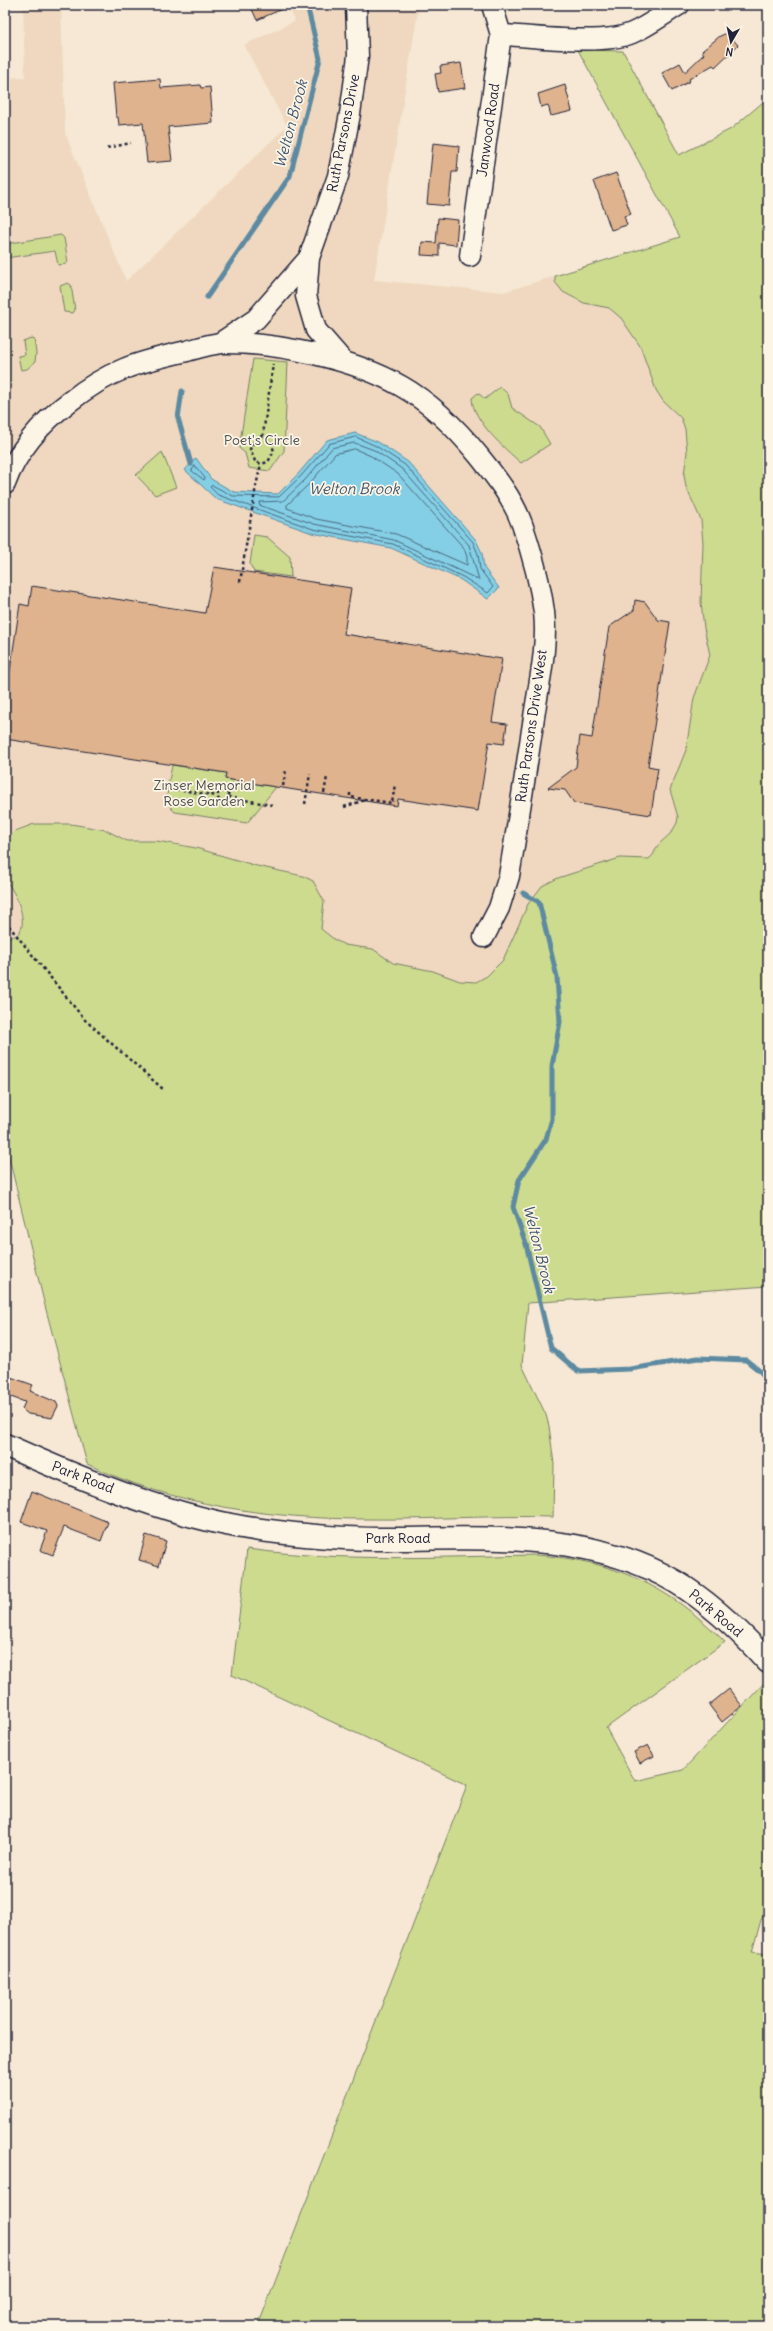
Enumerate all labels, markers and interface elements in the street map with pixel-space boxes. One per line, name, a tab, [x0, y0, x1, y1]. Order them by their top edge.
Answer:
north arrow	[711, 22, 751, 62]
text: N	[725, 44, 734, 59]
street label: Ruth Parsons Drive	[323, 72, 363, 194]
water label: Welton Brook	[270, 76, 312, 170]
street label: Janwood Road	[473, 82, 503, 178]
park label: Poet's Circle	[224, 431, 300, 449]
water label: Welton Brook	[309, 479, 401, 498]
street label: Ruth Parsons Drive West	[511, 648, 551, 804]
park label: Zinser Memorial Rose Garden	[153, 776, 255, 810]
water label: Welton Brook	[519, 1203, 560, 1296]
street label: Park Road	[49, 1457, 117, 1497]
street label: Park Road	[365, 1529, 431, 1547]
street label: Park Road	[685, 1585, 747, 1641]

